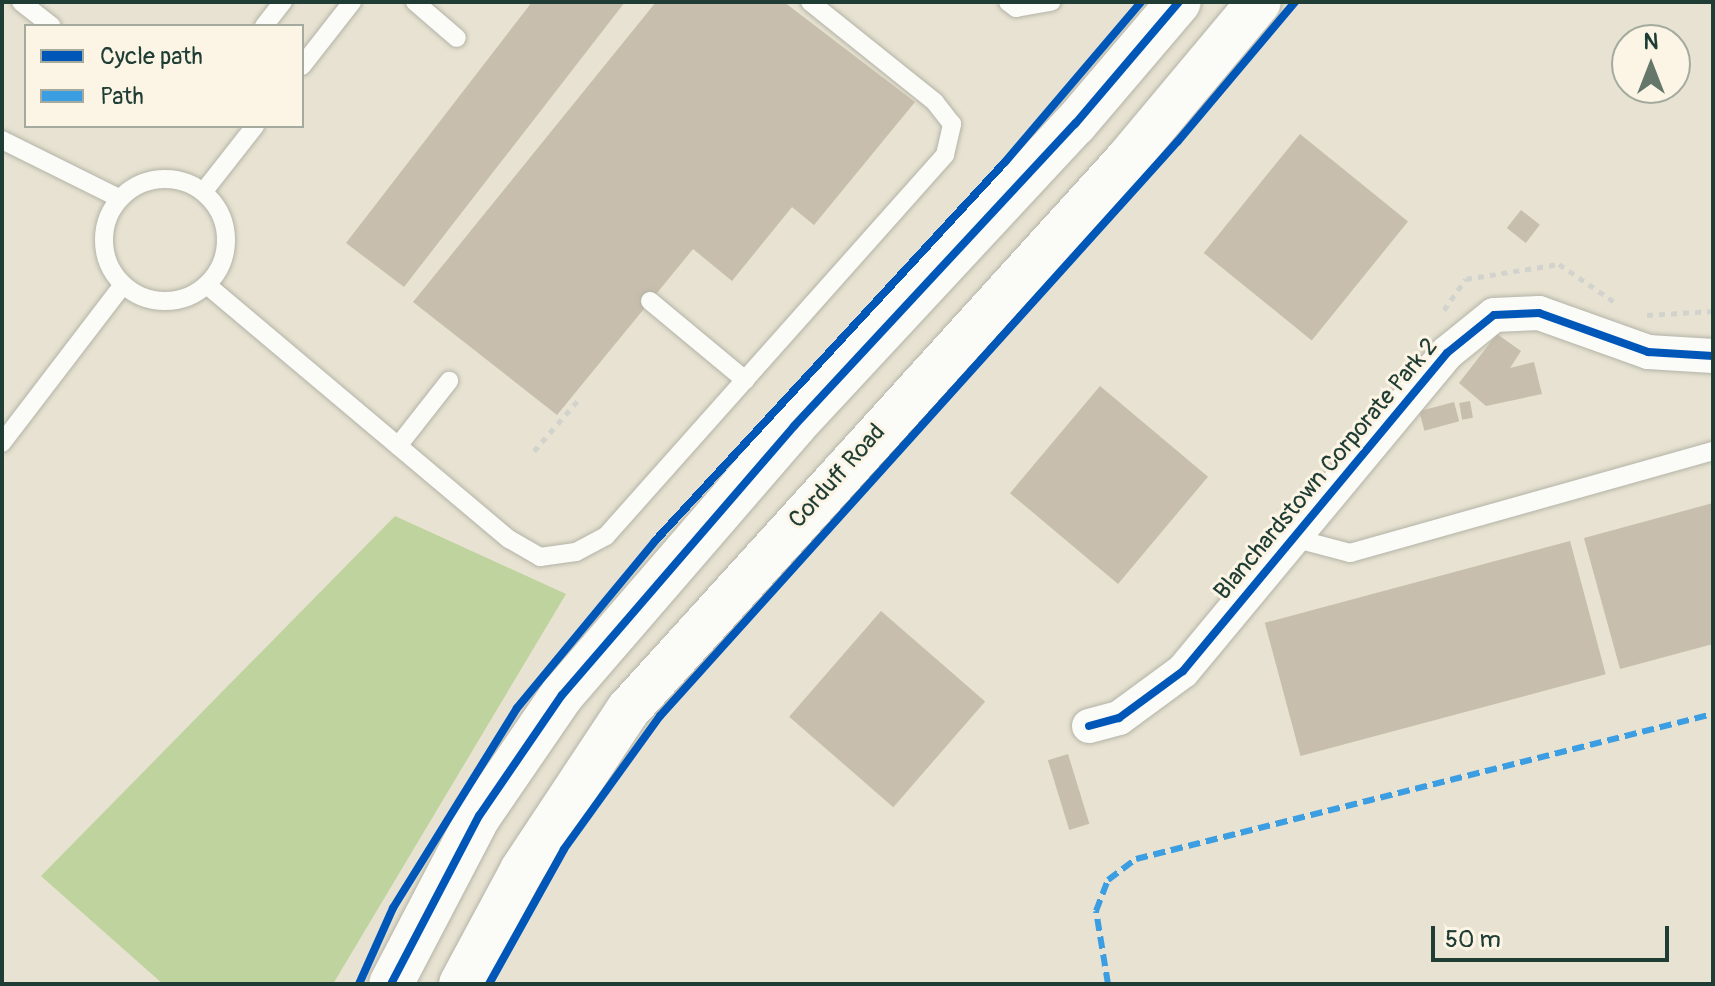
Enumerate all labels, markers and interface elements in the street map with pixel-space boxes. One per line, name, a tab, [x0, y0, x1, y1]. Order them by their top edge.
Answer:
legend	[24, 24, 304, 128]
north arrow	[1611, 24, 1691, 104]
text: N	[1644, 28, 1658, 56]
text: Cycle path	[100, 42, 203, 71]
text: Path	[100, 82, 144, 111]
street label: Blanchardstown Corporate Park 2	[1208, 332, 1444, 606]
street label: Corduff Road	[783, 418, 891, 534]
scale bar	[1435, 910, 1673, 960]
text: 50 m	[1445, 925, 1501, 954]

